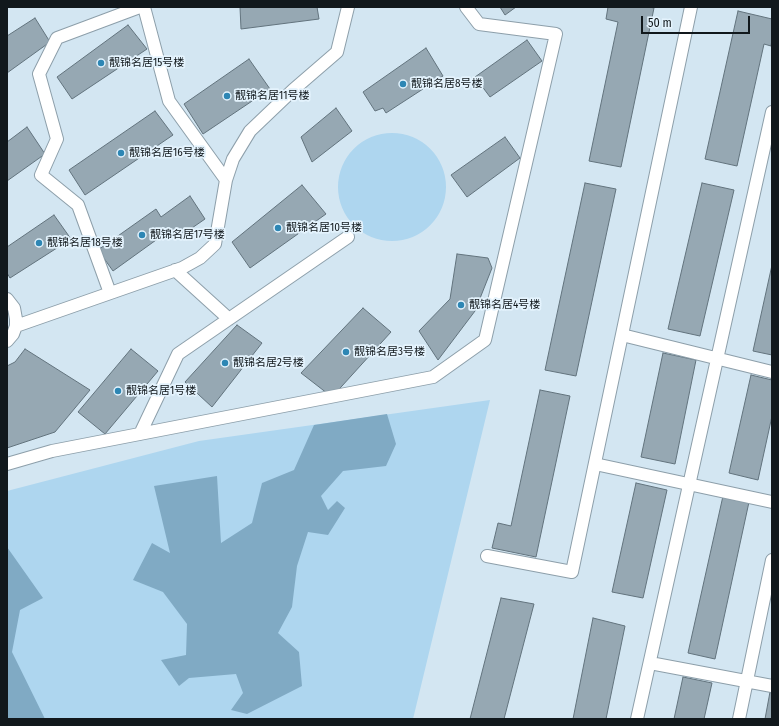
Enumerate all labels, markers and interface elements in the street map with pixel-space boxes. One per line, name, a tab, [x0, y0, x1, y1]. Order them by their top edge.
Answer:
scale bar	[643, 8, 752, 34]
text: 50 m	[648, 16, 672, 30]
place label: 靓锦名居15号楼	[109, 56, 184, 70]
marker: 靓锦名居15号楼	[96, 58, 106, 68]
place label: 靓锦名居8号楼	[411, 77, 482, 91]
marker: 靓锦名居8号楼	[398, 79, 408, 89]
place label: 靓锦名居11号楼	[235, 89, 309, 103]
marker: 靓锦名居11号楼	[222, 91, 232, 101]
place label: 靓锦名居16号楼	[129, 146, 205, 160]
marker: 靓锦名居16号楼	[116, 148, 126, 158]
place label: 靓锦名居10号楼	[286, 221, 362, 235]
marker: 靓锦名居10号楼	[273, 223, 283, 233]
place label: 靓锦名居17号楼	[150, 228, 225, 242]
marker: 靓锦名居17号楼	[137, 230, 147, 240]
place label: 靓锦名居18号楼	[47, 236, 123, 250]
marker: 靓锦名居18号楼	[34, 238, 44, 248]
place label: 靓锦名居4号楼	[469, 298, 540, 312]
marker: 靓锦名居4号楼	[456, 300, 466, 310]
place label: 靓锦名居3号楼	[354, 345, 425, 359]
marker: 靓锦名居3号楼	[341, 347, 351, 357]
place label: 靓锦名居2号楼	[233, 356, 304, 370]
marker: 靓锦名居2号楼	[220, 358, 230, 368]
place label: 靓锦名居1号楼	[126, 384, 196, 398]
marker: 靓锦名居1号楼	[113, 386, 123, 396]

